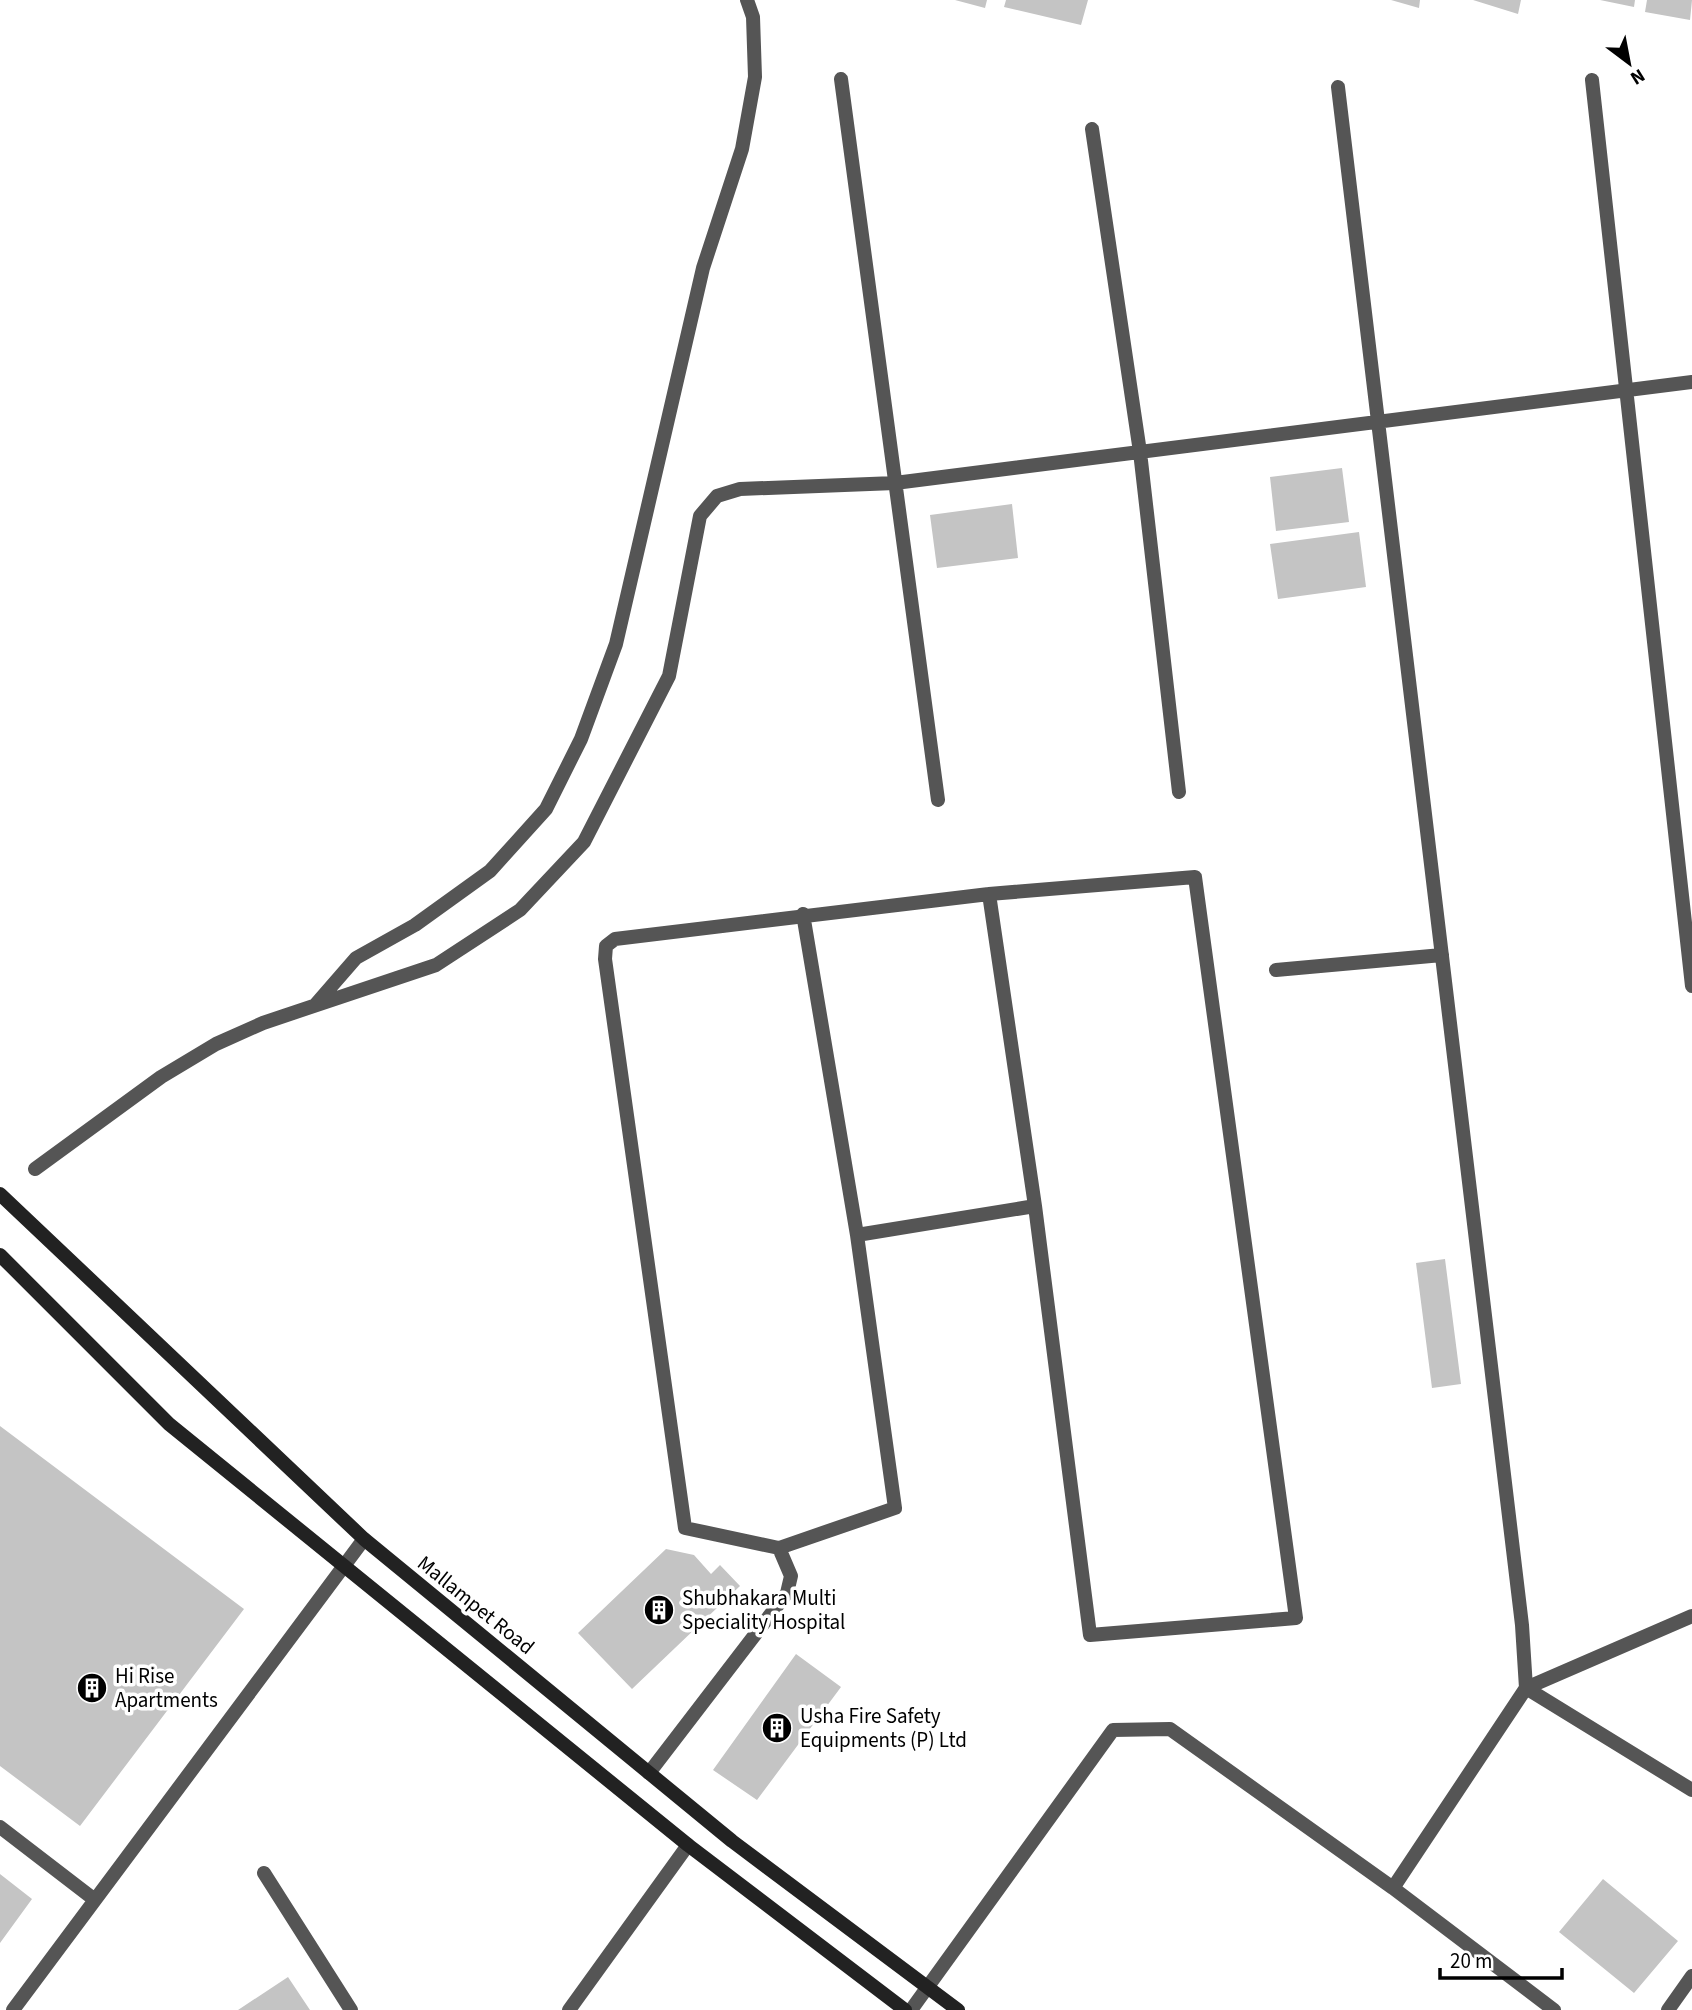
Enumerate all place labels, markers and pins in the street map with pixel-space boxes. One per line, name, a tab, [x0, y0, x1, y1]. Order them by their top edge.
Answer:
place label: Shubhakara Multi Speciality Hospital	[682, 1583, 845, 1637]
building icon: Shubhakara Multi Speciality Hospital	[642, 1593, 676, 1627]
place label: Hi Rise Apartments	[115, 1661, 218, 1715]
building icon: Hi Rise Apartments	[75, 1671, 109, 1705]
place label: Usha Fire Safety Equipments (P) Ltd	[800, 1701, 967, 1755]
building icon: Usha Fire Safety Equipments (P) Ltd	[760, 1711, 794, 1745]

